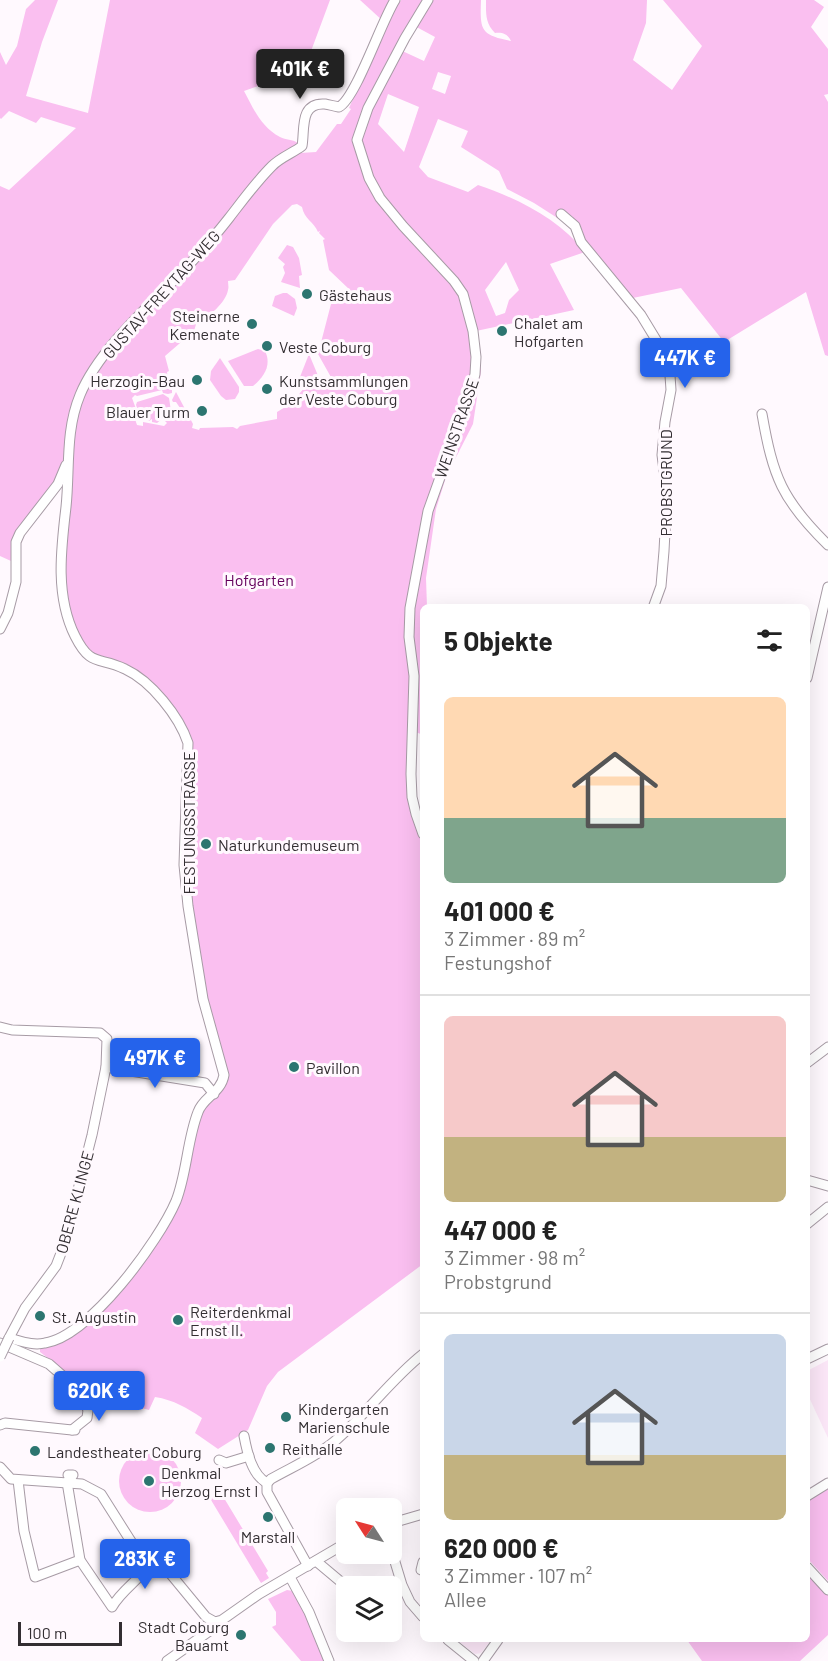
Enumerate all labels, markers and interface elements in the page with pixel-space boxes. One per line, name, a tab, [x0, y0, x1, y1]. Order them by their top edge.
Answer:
pin: 401K €	[251, 49, 349, 100]
text: 401K €	[270, 56, 330, 80]
street label: GUSTAV-FREYTAG-WEG	[98, 226, 224, 362]
place label: Gästehaus	[319, 285, 392, 304]
marker: Gästehaus	[300, 287, 314, 301]
place label: Steinerne Kemenate	[169, 306, 240, 343]
place label: Chalet am Hofgarten	[514, 313, 584, 350]
marker: Steinerne Kemenate	[245, 317, 259, 331]
marker: Chalet am Hofgarten	[495, 324, 509, 338]
place label: Veste Coburg	[279, 337, 371, 356]
pin: 447K €	[636, 338, 734, 389]
marker: Veste Coburg	[260, 339, 274, 353]
text: 447K €	[654, 345, 716, 369]
place label: Herzogin-Bau	[90, 371, 185, 390]
place label: Kunstsammlungen der Veste Coburg	[279, 371, 408, 408]
marker: Herzogin-Bau	[190, 373, 204, 387]
street label: WEINSTRASSE	[430, 376, 482, 480]
marker: Kunstsammlungen der Veste Coburg	[260, 382, 274, 396]
place label: Blauer Turm	[106, 402, 190, 421]
marker: Blauer Turm	[195, 404, 209, 418]
street label: PROBSTGRUND	[656, 429, 675, 537]
park label: Hofgarten	[224, 570, 294, 589]
icon: filters	[753, 624, 786, 657]
text: 5 Objekte	[444, 625, 553, 656]
icon: home	[561, 736, 669, 844]
street label: FESTUNGSSTRASSE	[179, 751, 198, 895]
place label: Naturkundemuseum	[218, 835, 359, 854]
marker: Naturkundemuseum	[199, 837, 213, 851]
text: 401 000 €	[444, 895, 555, 926]
text: 3 Zimmer · 89 m²	[444, 926, 585, 950]
text: Festungshof	[444, 950, 552, 974]
pin: 497K €	[106, 1038, 204, 1089]
text: 497K €	[124, 1045, 186, 1069]
icon: home	[561, 1055, 669, 1163]
place label: Pavillon	[306, 1058, 360, 1077]
marker: Pavillon	[287, 1060, 301, 1074]
street label: OBERE KLINGE	[51, 1149, 97, 1255]
text: 447 000 €	[444, 1214, 558, 1245]
text: 3 Zimmer · 98 m²	[444, 1245, 585, 1269]
text: Probstgrund	[444, 1269, 552, 1293]
place label: Reiterdenkmal Ernst II.	[190, 1302, 291, 1339]
place label: St. Augustin	[52, 1307, 136, 1326]
marker: St. Augustin	[33, 1309, 47, 1323]
marker: Reiterdenkmal Ernst II.	[171, 1313, 185, 1327]
pin: 620K €	[50, 1371, 148, 1422]
icon: home	[561, 1373, 669, 1481]
text: 620K €	[68, 1378, 130, 1402]
place label: Kindergarten Marienschule	[298, 1399, 390, 1436]
marker: Kindergarten Marienschule	[279, 1410, 293, 1424]
place label: Reithalle	[282, 1439, 343, 1458]
marker: Reithalle	[263, 1441, 277, 1455]
place label: Landestheater Coburg	[47, 1442, 202, 1461]
marker: Landestheater Coburg	[28, 1444, 42, 1458]
place label: Denkmal Herzog Ernst I	[161, 1463, 258, 1500]
marker: Denkmal Herzog Ernst I	[142, 1474, 156, 1488]
north arrow	[336, 1498, 402, 1564]
map controls	[336, 1498, 402, 1642]
marker: Marstall	[261, 1510, 275, 1524]
place label: Marstall	[241, 1527, 295, 1546]
text: 620 000 €	[444, 1532, 559, 1563]
pin: 283K €	[96, 1539, 194, 1590]
text: 283K €	[114, 1546, 176, 1570]
text: 3 Zimmer · 107 m²	[444, 1563, 592, 1587]
button: layers	[336, 1576, 402, 1642]
text: Allee	[444, 1587, 487, 1611]
place label: Stadt Coburg Bauamt	[138, 1617, 229, 1654]
scale bar	[18, 1619, 122, 1646]
text: 100 m	[27, 1623, 67, 1642]
marker: Stadt Coburg Bauamt	[234, 1628, 248, 1642]

